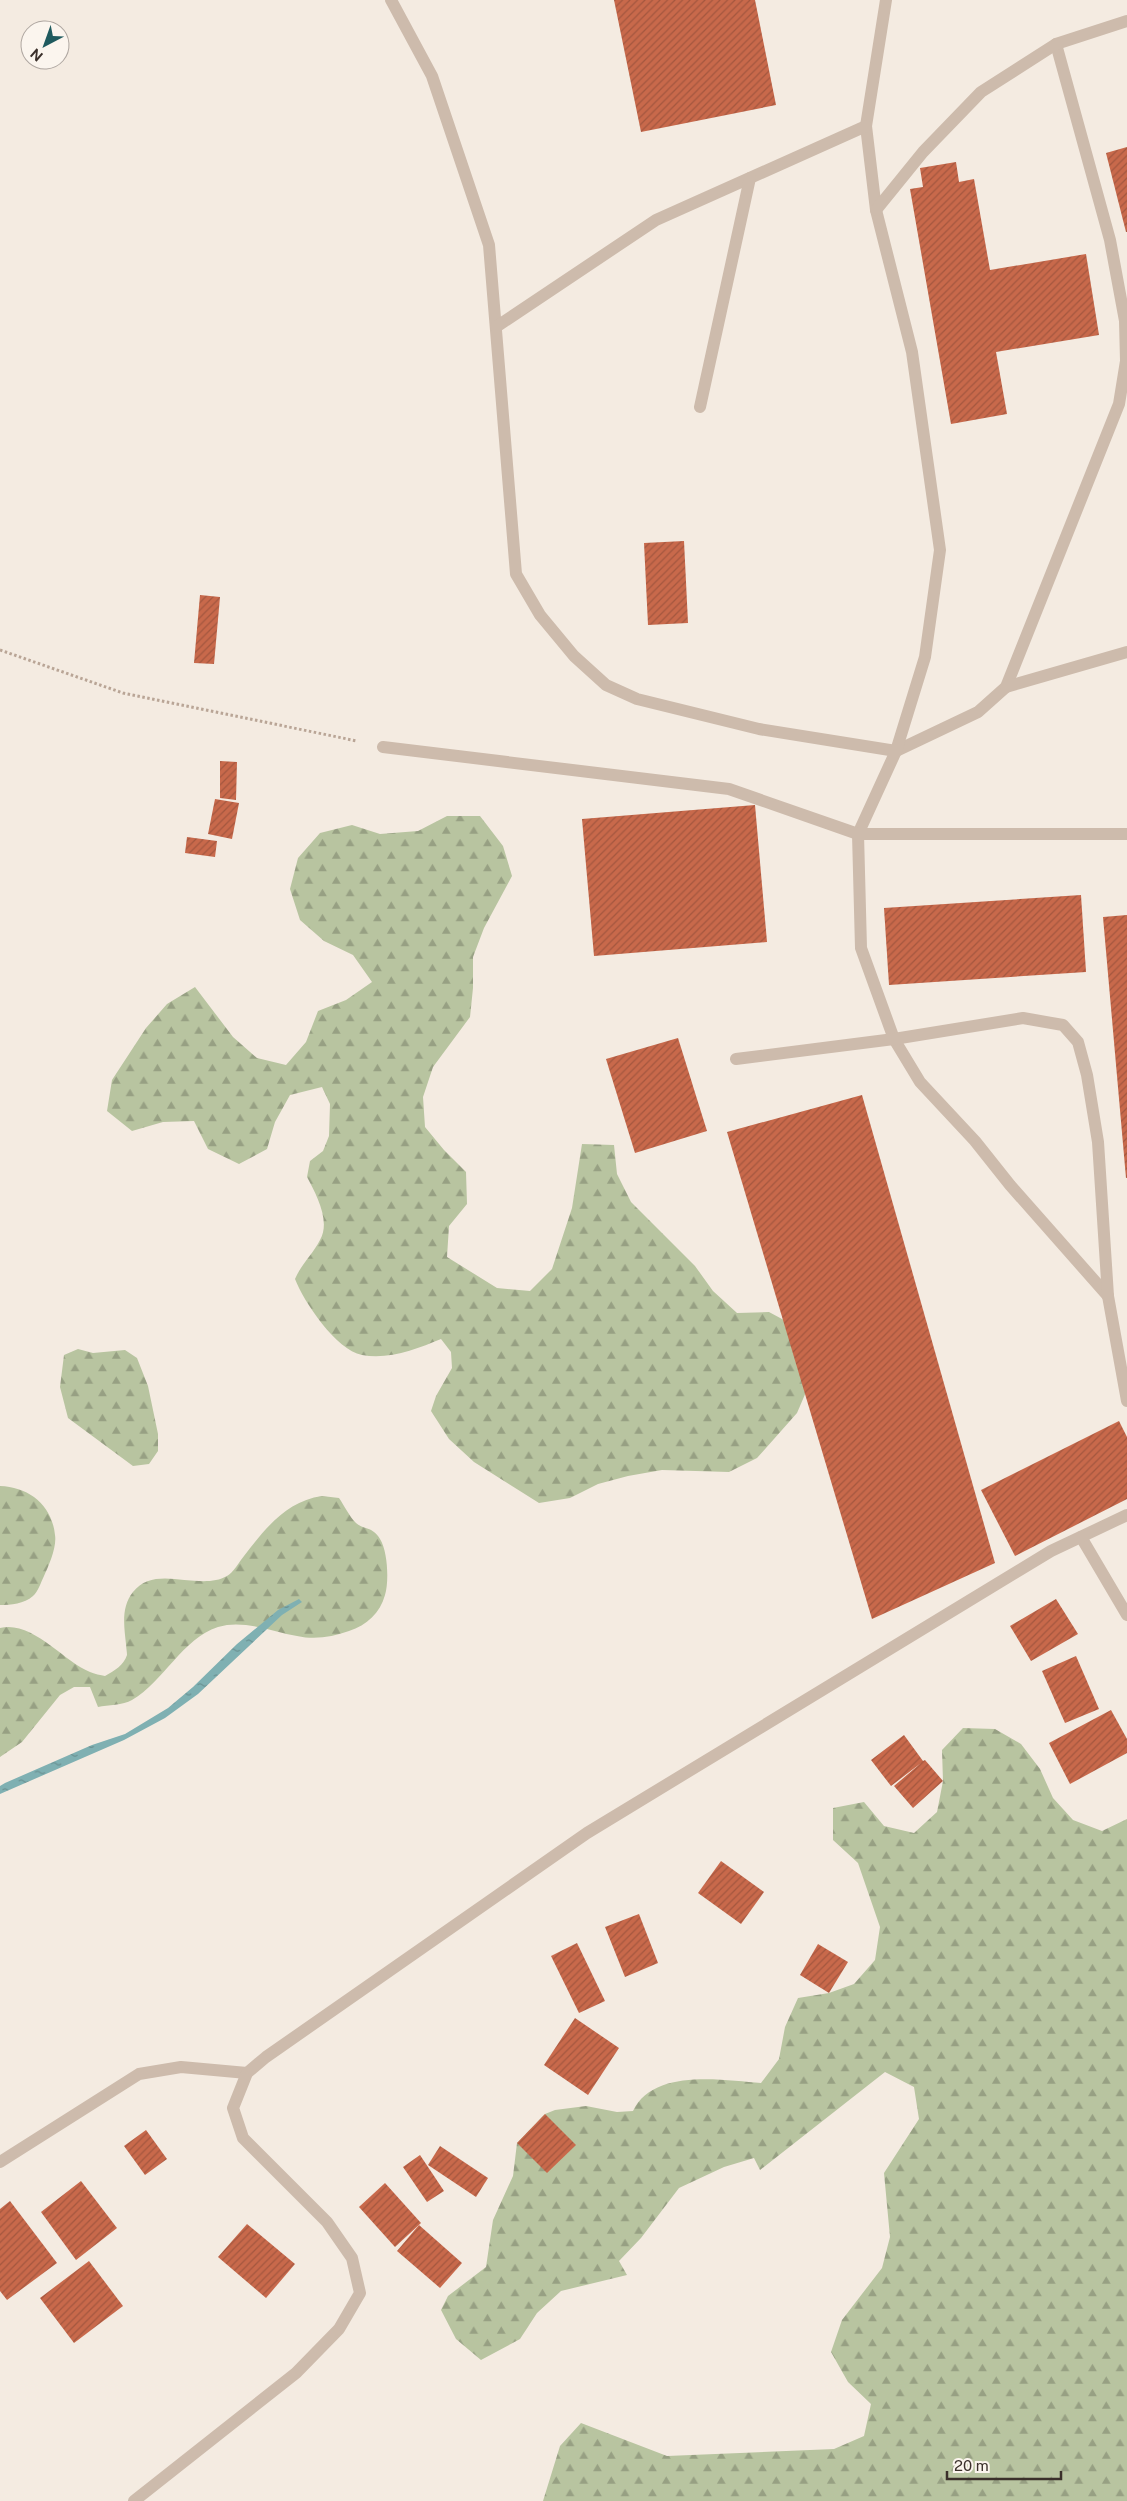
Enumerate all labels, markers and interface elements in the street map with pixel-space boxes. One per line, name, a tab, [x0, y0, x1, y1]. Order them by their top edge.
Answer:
north arrow	[20, 20, 70, 70]
text: N	[27, 45, 46, 64]
scale bar	[947, 2448, 1061, 2480]
text: 20 m	[954, 2457, 989, 2474]

